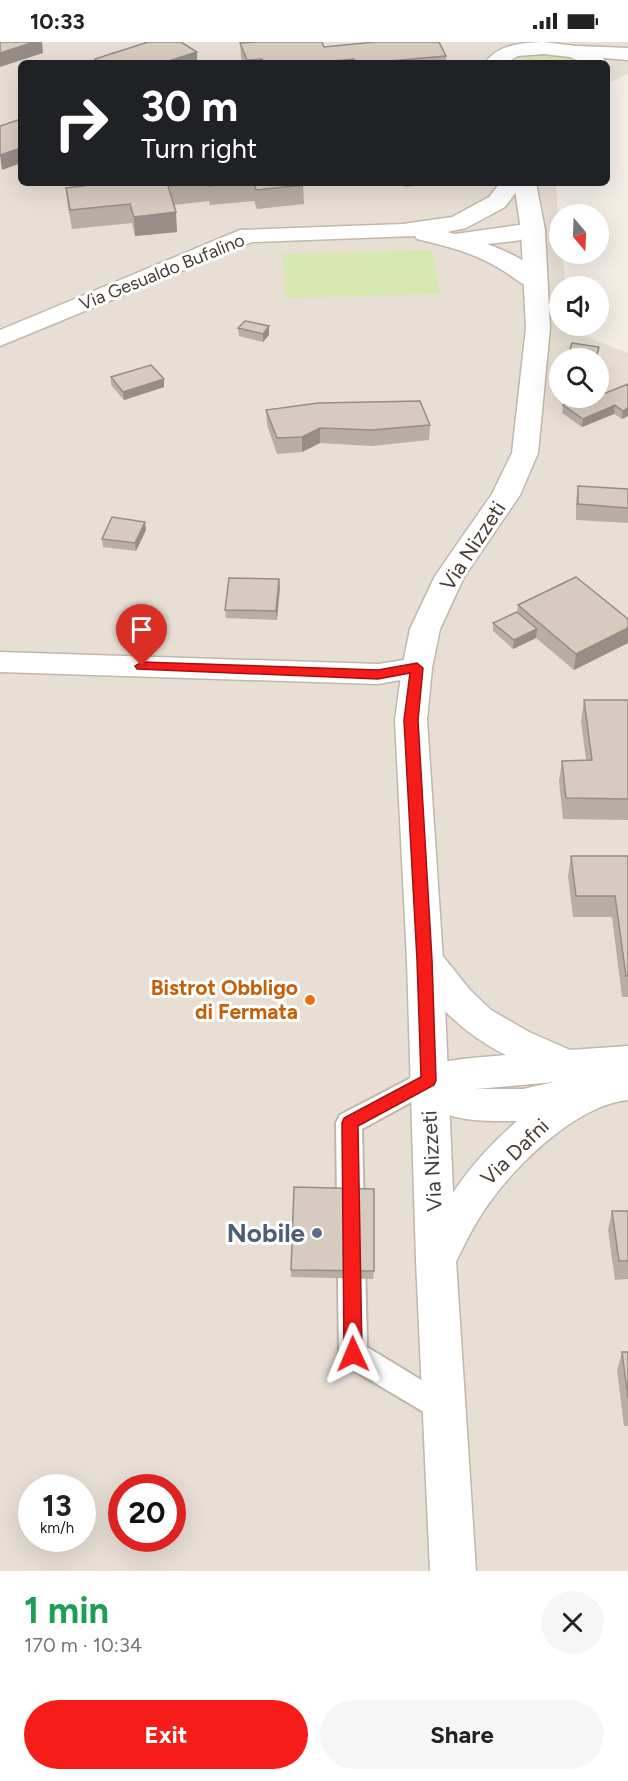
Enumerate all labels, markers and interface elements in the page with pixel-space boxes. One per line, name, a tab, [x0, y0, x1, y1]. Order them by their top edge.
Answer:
text: 10:33	[30, 8, 85, 35]
text: 30 m	[141, 81, 238, 132]
icon: right	[42, 84, 120, 162]
text: Turn right	[141, 132, 257, 165]
north arrow	[549, 204, 609, 264]
map controls	[549, 204, 609, 408]
street label: Via Gesualdo Bufalino	[76, 229, 248, 315]
button: sound	[549, 276, 609, 336]
button: search	[549, 348, 609, 408]
street label: Via Nizzeti	[434, 496, 511, 595]
pin	[116, 604, 167, 666]
icon: arrive	[125, 613, 158, 646]
place label: Bistrot Obbligo di Fermata	[151, 975, 298, 1024]
marker: Bistrot Obbligo di Fermata	[303, 993, 317, 1007]
street label: Via Nizzeti	[416, 1110, 447, 1212]
street label: Via Dafni	[475, 1113, 554, 1190]
place label: Nobile	[227, 1217, 305, 1249]
marker: Nobile	[310, 1226, 324, 1240]
position arrow	[321, 1322, 385, 1386]
speed limit sign: 20	[108, 1474, 186, 1552]
text: 13	[42, 1487, 72, 1524]
text: km/h	[40, 1519, 74, 1537]
text: 1 min	[24, 1589, 109, 1632]
button: close	[541, 1591, 604, 1654]
text: 170 m · 10:34	[24, 1633, 142, 1657]
button: Exit	[24, 1700, 308, 1769]
button: Share	[320, 1700, 604, 1769]

